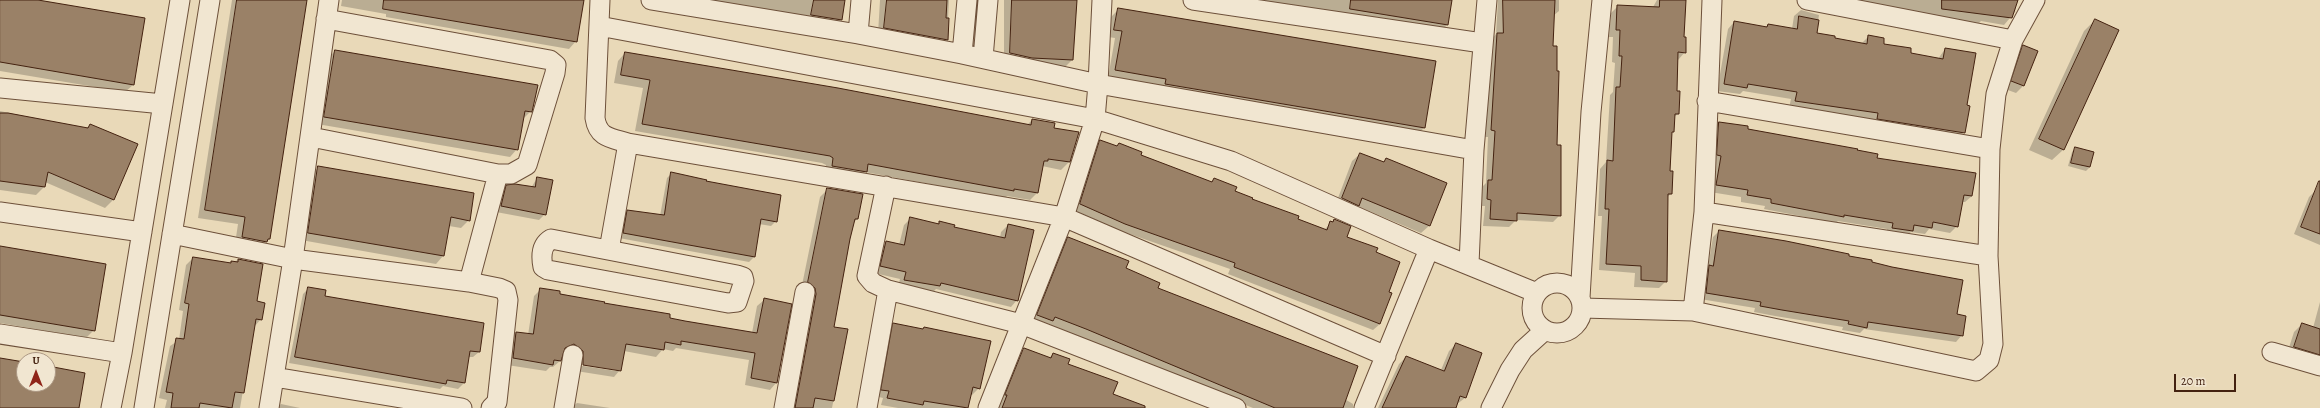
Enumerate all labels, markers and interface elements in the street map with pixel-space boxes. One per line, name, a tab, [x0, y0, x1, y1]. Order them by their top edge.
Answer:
north arrow	[16, 352, 56, 392]
text: U	[32, 353, 40, 368]
scale bar	[2176, 366, 2238, 392]
text: 20 m	[2181, 373, 2205, 389]

